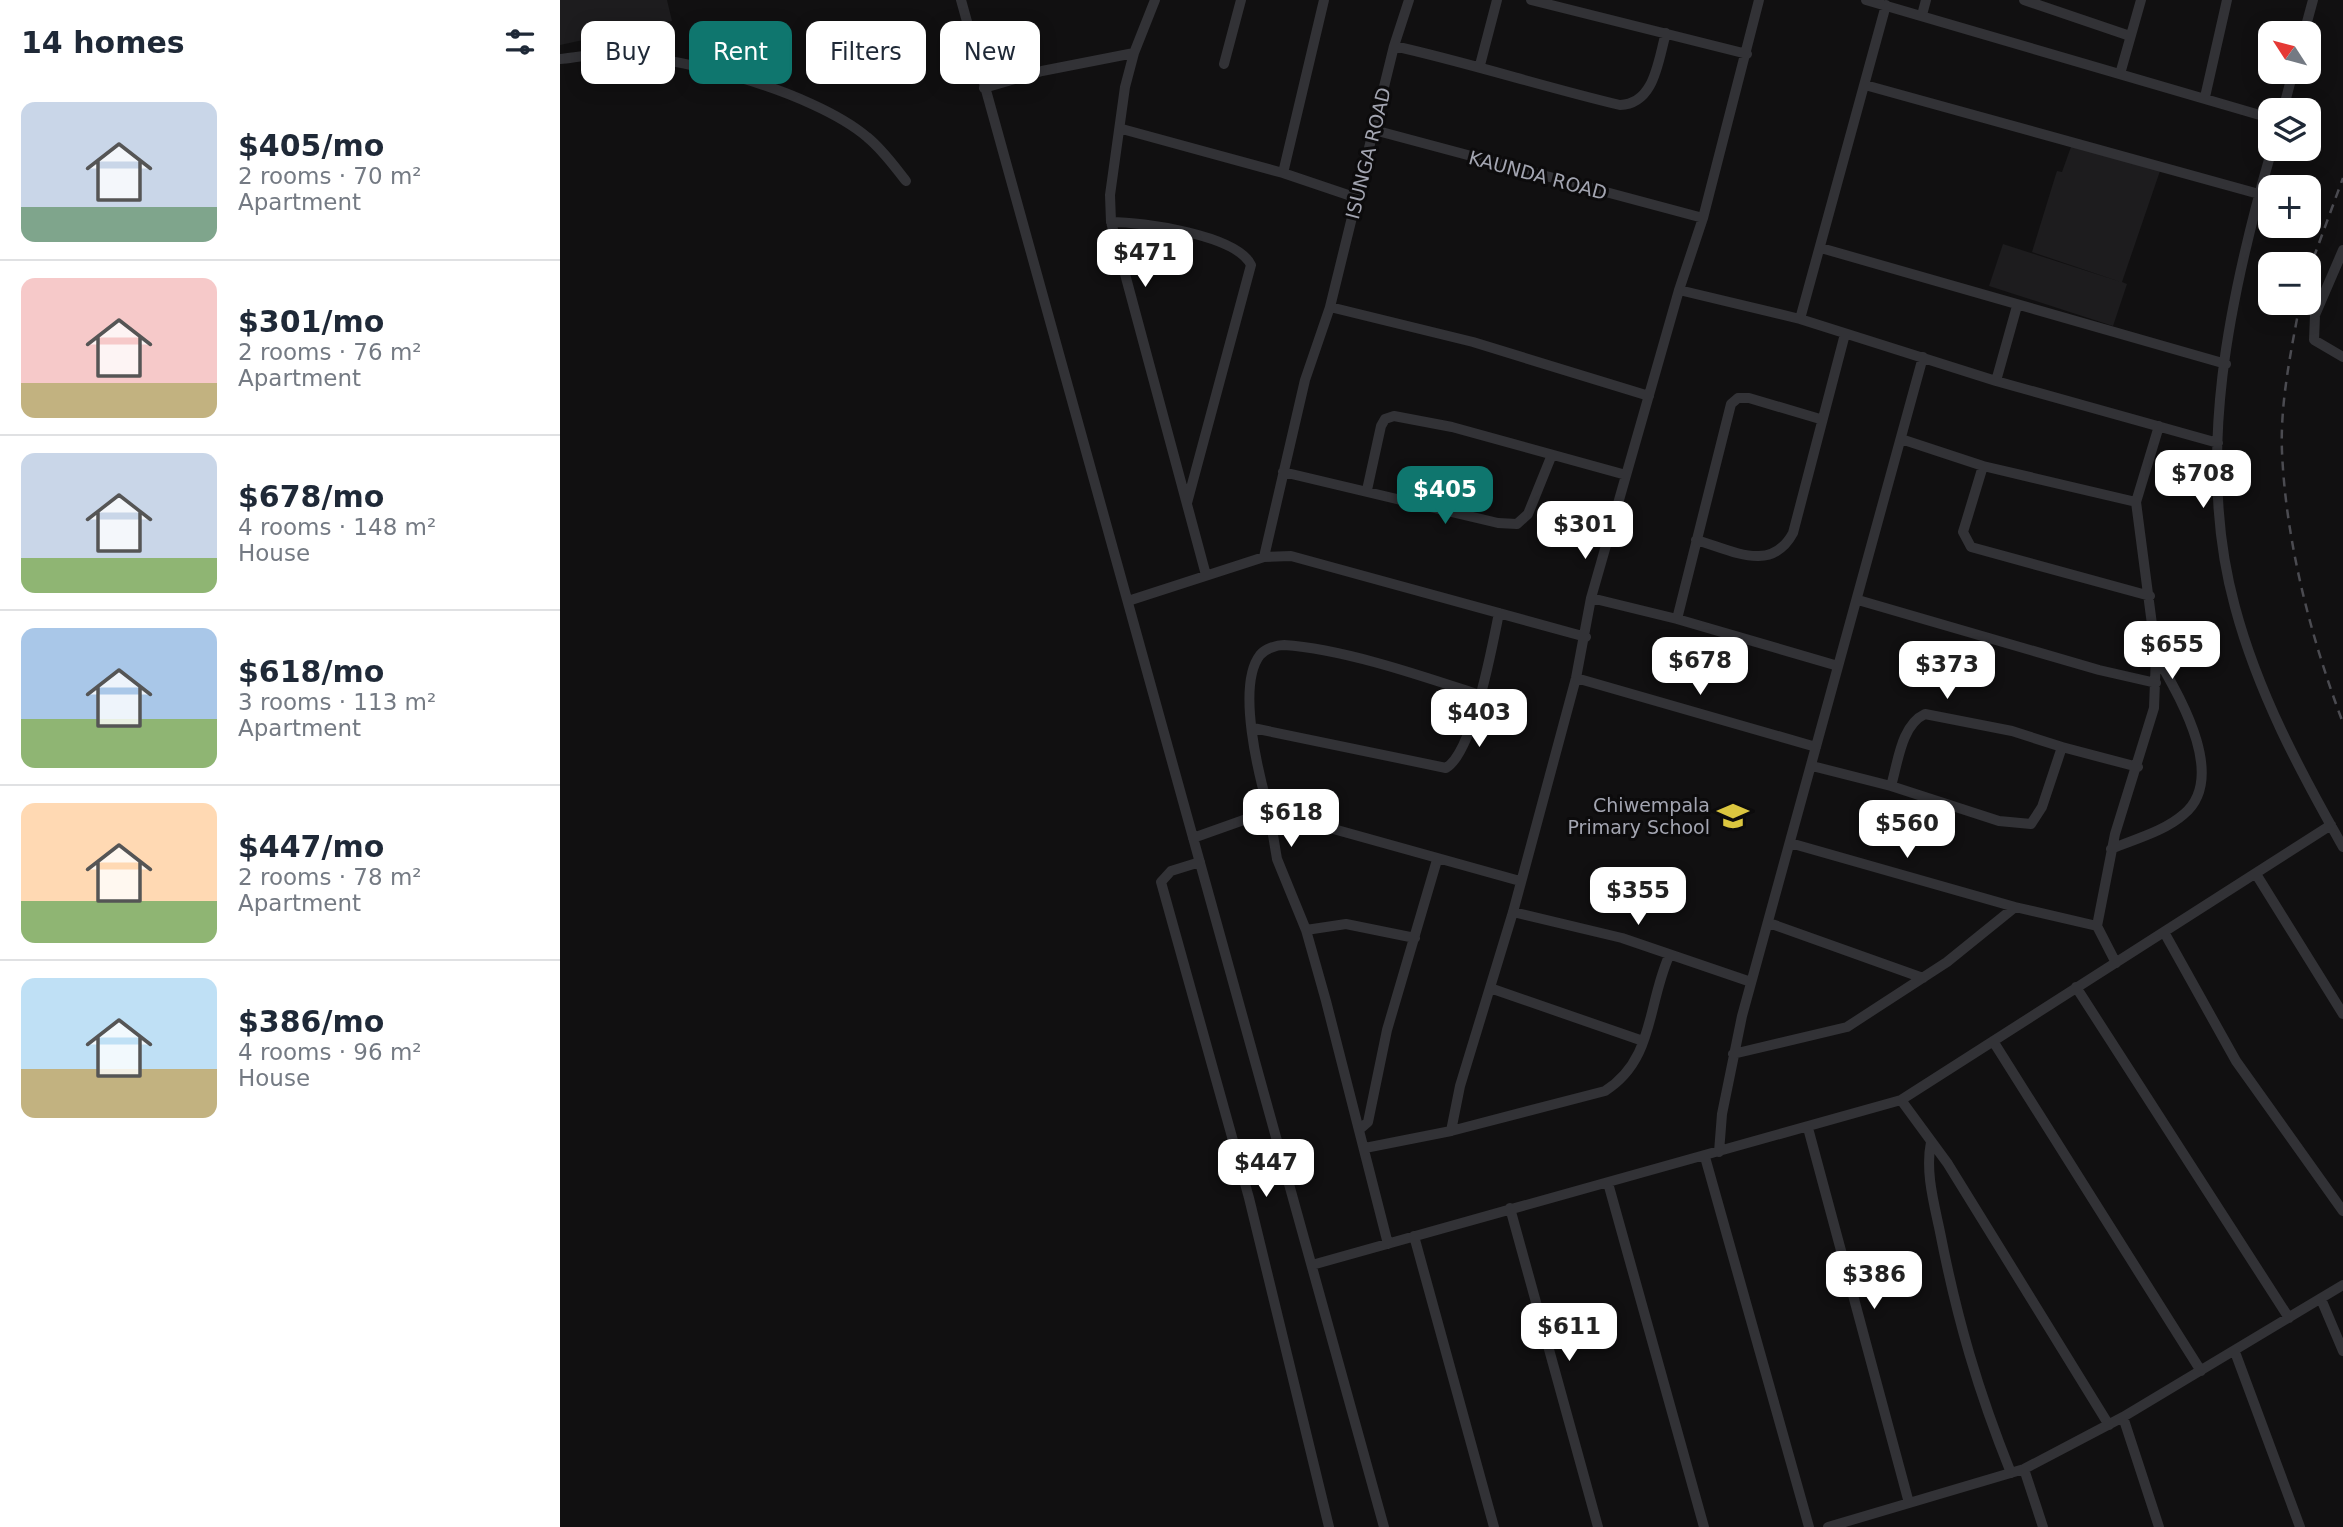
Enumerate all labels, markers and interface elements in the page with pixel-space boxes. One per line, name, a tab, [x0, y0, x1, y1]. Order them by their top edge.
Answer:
chip: Buy	[581, 21, 675, 84]
chip: Rent	[689, 21, 792, 84]
chip: Filters	[806, 21, 926, 84]
chip: New	[940, 21, 1040, 84]
north arrow	[2258, 21, 2320, 84]
map controls	[2258, 21, 2321, 315]
icon: filters	[501, 23, 539, 61]
text: 14 homes	[21, 25, 185, 60]
street label: ISUNGA ROAD	[1341, 85, 1395, 221]
button: layers	[2258, 98, 2321, 161]
text: $405/mo	[238, 128, 384, 163]
icon: home	[77, 130, 161, 214]
street label: KAUNDA ROAD	[1467, 146, 1609, 204]
text: 2 rooms · 70 m²	[238, 163, 422, 189]
button: +	[2258, 175, 2321, 238]
text: Apartment	[238, 189, 361, 215]
pin: $471	[1104, 230, 1186, 289]
text: $471	[1113, 239, 1177, 265]
button: −	[2258, 252, 2321, 315]
text: $301/mo	[238, 304, 384, 339]
icon: home	[77, 306, 161, 390]
text: 2 rooms · 76 m²	[238, 339, 422, 365]
text: Apartment	[238, 365, 361, 391]
pin: $708	[2162, 450, 2244, 510]
text: $708	[2171, 460, 2235, 486]
pin: $405	[1404, 466, 1486, 526]
text: $405	[1413, 476, 1477, 502]
text: $678/mo	[238, 479, 384, 514]
icon: home	[77, 481, 161, 565]
pin: $301	[1544, 502, 1626, 561]
text: $301	[1553, 511, 1617, 537]
text: 4 rooms · 148 m²	[238, 514, 436, 540]
text: House	[238, 540, 310, 566]
pin: $655	[2131, 622, 2213, 681]
text: $655	[2140, 631, 2204, 657]
pin: $678	[1659, 638, 1741, 697]
pin: $373	[1906, 642, 1988, 701]
text: $678	[1668, 647, 1732, 673]
text: $373	[1915, 651, 1979, 677]
text: $618/mo	[238, 654, 384, 689]
icon: home	[77, 656, 161, 740]
text: 3 rooms · 113 m²	[238, 689, 436, 715]
pin: $403	[1438, 690, 1520, 749]
text: $403	[1447, 699, 1511, 725]
text: Apartment	[238, 715, 361, 741]
pin: $618	[1250, 790, 1332, 849]
place label: Chiwempala Primary School	[1567, 794, 1710, 838]
text: $618	[1259, 799, 1323, 825]
school or university icon: Chiwempala Primary School	[1716, 799, 1750, 833]
pin: $560	[1866, 800, 1948, 860]
text: $560	[1875, 810, 1939, 836]
text: $447/mo	[238, 829, 384, 864]
icon: home	[77, 831, 161, 915]
text: 2 rooms · 78 m²	[238, 864, 422, 890]
pin: $355	[1597, 867, 1679, 927]
text: $355	[1606, 877, 1670, 903]
text: Apartment	[238, 890, 361, 916]
text: $386/mo	[238, 1004, 384, 1039]
icon: home	[77, 1006, 161, 1090]
text: 4 rooms · 96 m²	[238, 1039, 422, 1065]
text: House	[238, 1065, 310, 1091]
pin: $447	[1225, 1140, 1307, 1199]
text: $447	[1234, 1149, 1298, 1175]
pin: $386	[1833, 1252, 1915, 1311]
text: $386	[1842, 1261, 1906, 1287]
pin: $611	[1528, 1304, 1610, 1363]
text: $611	[1537, 1313, 1601, 1339]

